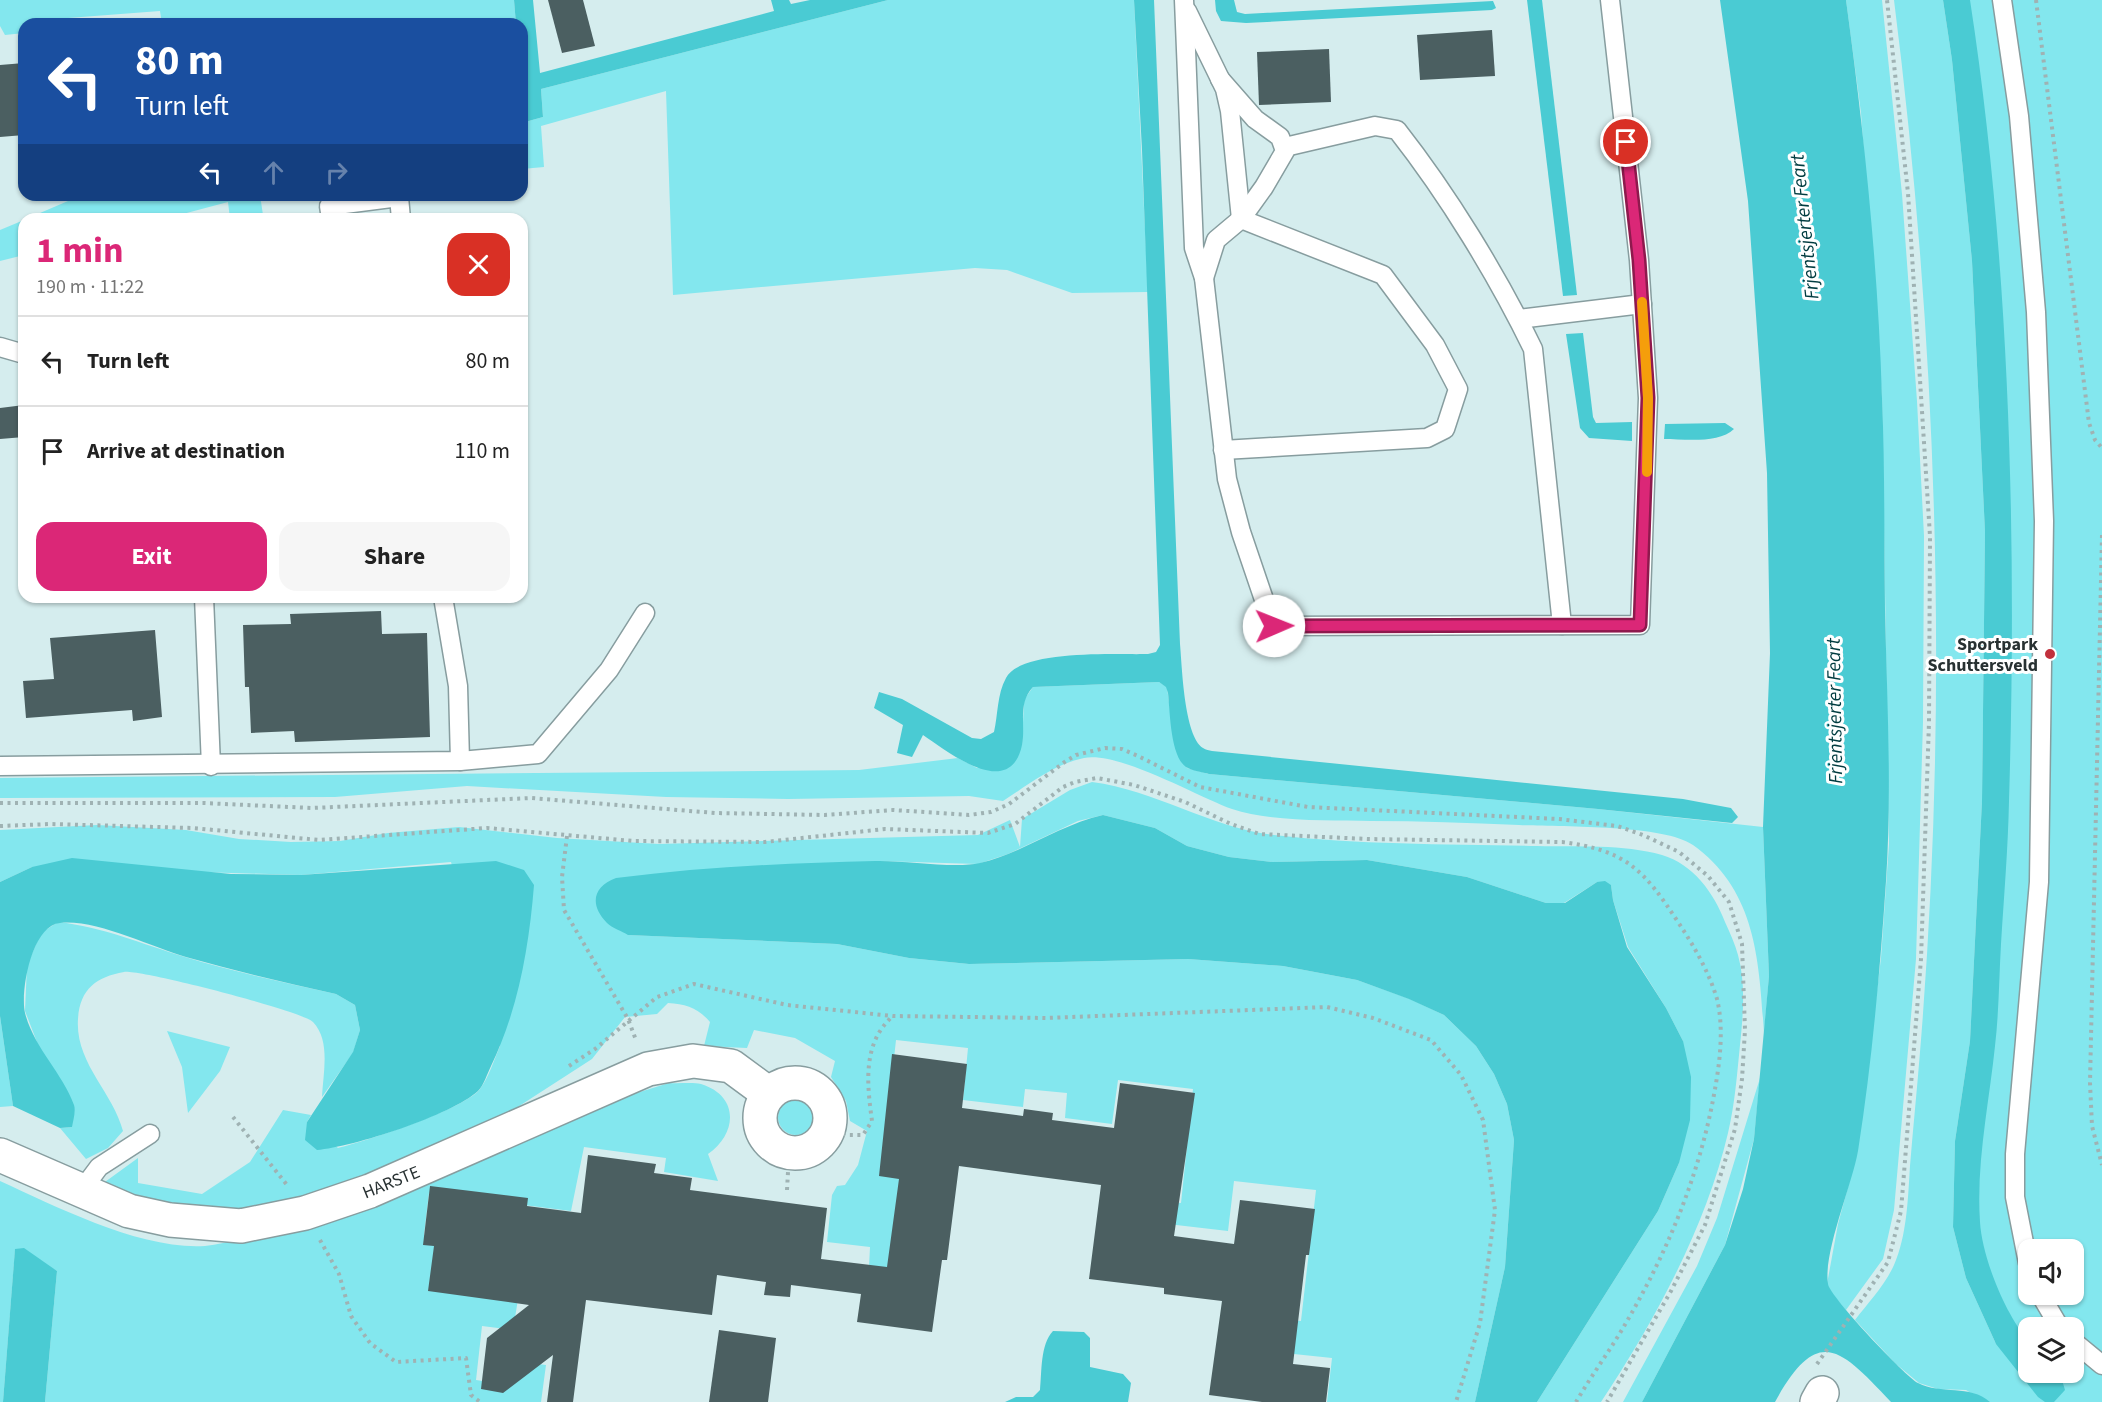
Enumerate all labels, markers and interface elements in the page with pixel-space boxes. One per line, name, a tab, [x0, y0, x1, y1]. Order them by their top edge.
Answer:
text: 80 m	[135, 31, 224, 91]
icon: left	[36, 42, 114, 120]
text: Turn left	[135, 87, 229, 126]
pin	[1600, 116, 1651, 167]
icon: arrive	[1609, 125, 1642, 158]
water label: Frjentsjerter Feart	[1783, 152, 1827, 301]
icon: left	[194, 156, 227, 189]
icon: ahead	[257, 156, 290, 189]
icon: right	[320, 156, 353, 189]
text: 1 min	[36, 225, 124, 276]
button: close	[447, 233, 510, 296]
text: 190 m · 11:22	[36, 273, 144, 301]
icon: left	[36, 345, 69, 378]
text: Turn left	[87, 345, 169, 377]
text: 80 m	[465, 345, 510, 377]
icon: arrive	[36, 435, 69, 468]
text: Arrive at destination	[87, 435, 285, 467]
text: 110 m	[455, 435, 510, 467]
button: Exit	[36, 522, 267, 591]
button: Share	[279, 522, 510, 591]
position arrow	[1242, 594, 1306, 658]
place label: Sportpark Schuttersveld	[1928, 632, 2038, 678]
water label: Frjentsjerter Feart	[1820, 637, 1850, 784]
marker: Sportpark Schuttersveld	[2043, 647, 2057, 661]
street label: HARSTE	[359, 1160, 424, 1205]
map controls	[2018, 1239, 2084, 1383]
button: sound	[2018, 1239, 2084, 1305]
button: layers	[2018, 1317, 2084, 1383]

